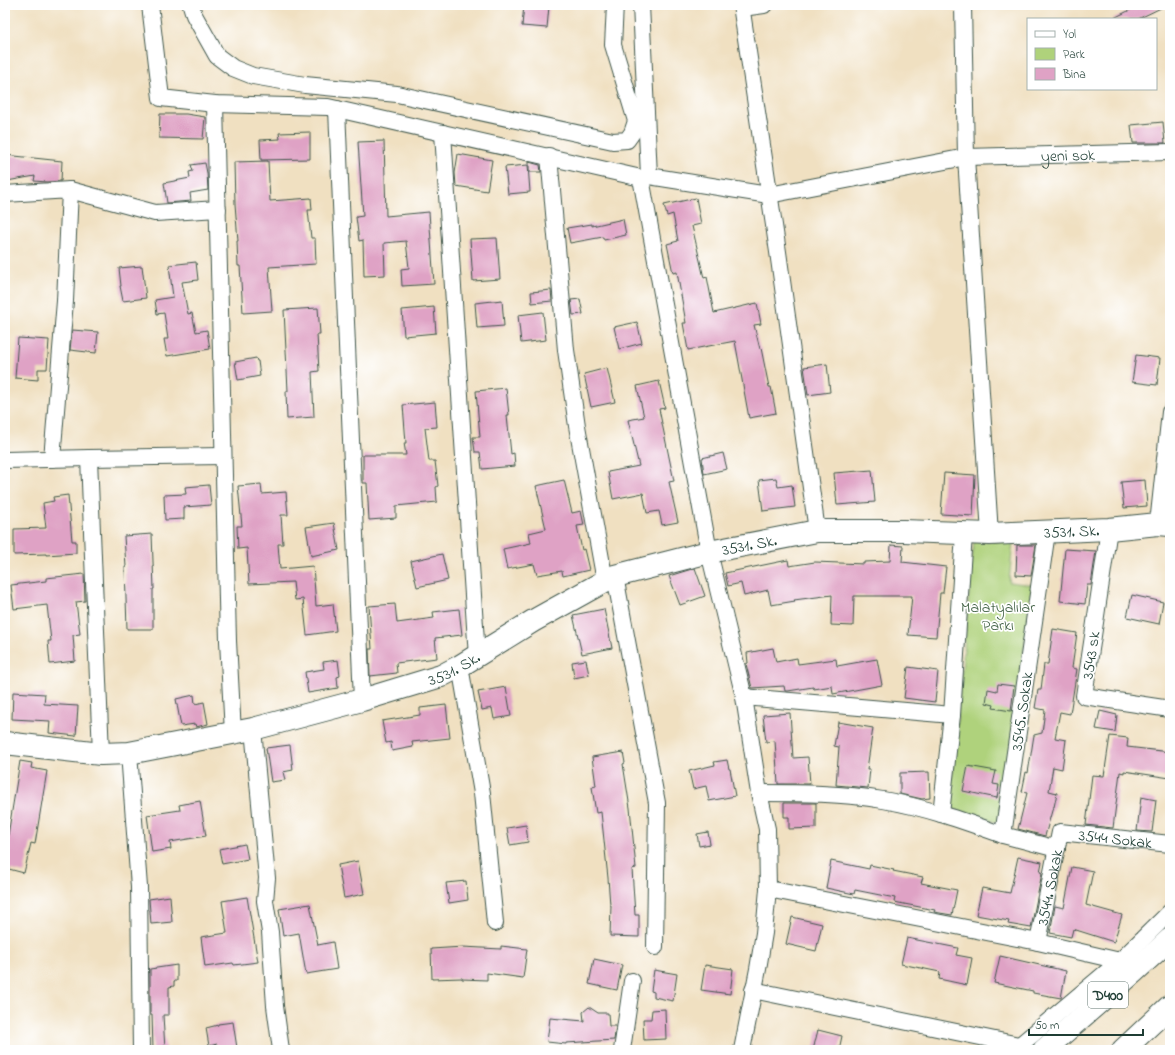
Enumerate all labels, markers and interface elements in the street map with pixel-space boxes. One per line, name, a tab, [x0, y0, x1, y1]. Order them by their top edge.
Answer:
legend	[1027, 18, 1157, 90]
text: Yol	[1063, 26, 1076, 44]
text: Park	[1063, 46, 1085, 64]
text: Bina	[1062, 66, 1086, 84]
street label: yeni sok	[1041, 144, 1096, 169]
street label: 3531. Sk.	[1044, 519, 1100, 546]
street label: 3531. Sk.	[720, 529, 779, 563]
park label: Malatyalılar Parkı	[961, 596, 1035, 638]
street label: 3543 sk	[1076, 629, 1108, 681]
street label: 3531. Sk.	[426, 647, 485, 693]
street label: 3545. Sokak	[1006, 669, 1041, 752]
street label: 3544 Sokak	[1077, 824, 1154, 856]
street label: 3544. Sokak	[1032, 846, 1070, 928]
road number: D400	[1088, 982, 1128, 1008]
scale bar	[1029, 1011, 1143, 1037]
text: 50 m	[1035, 1017, 1059, 1035]

